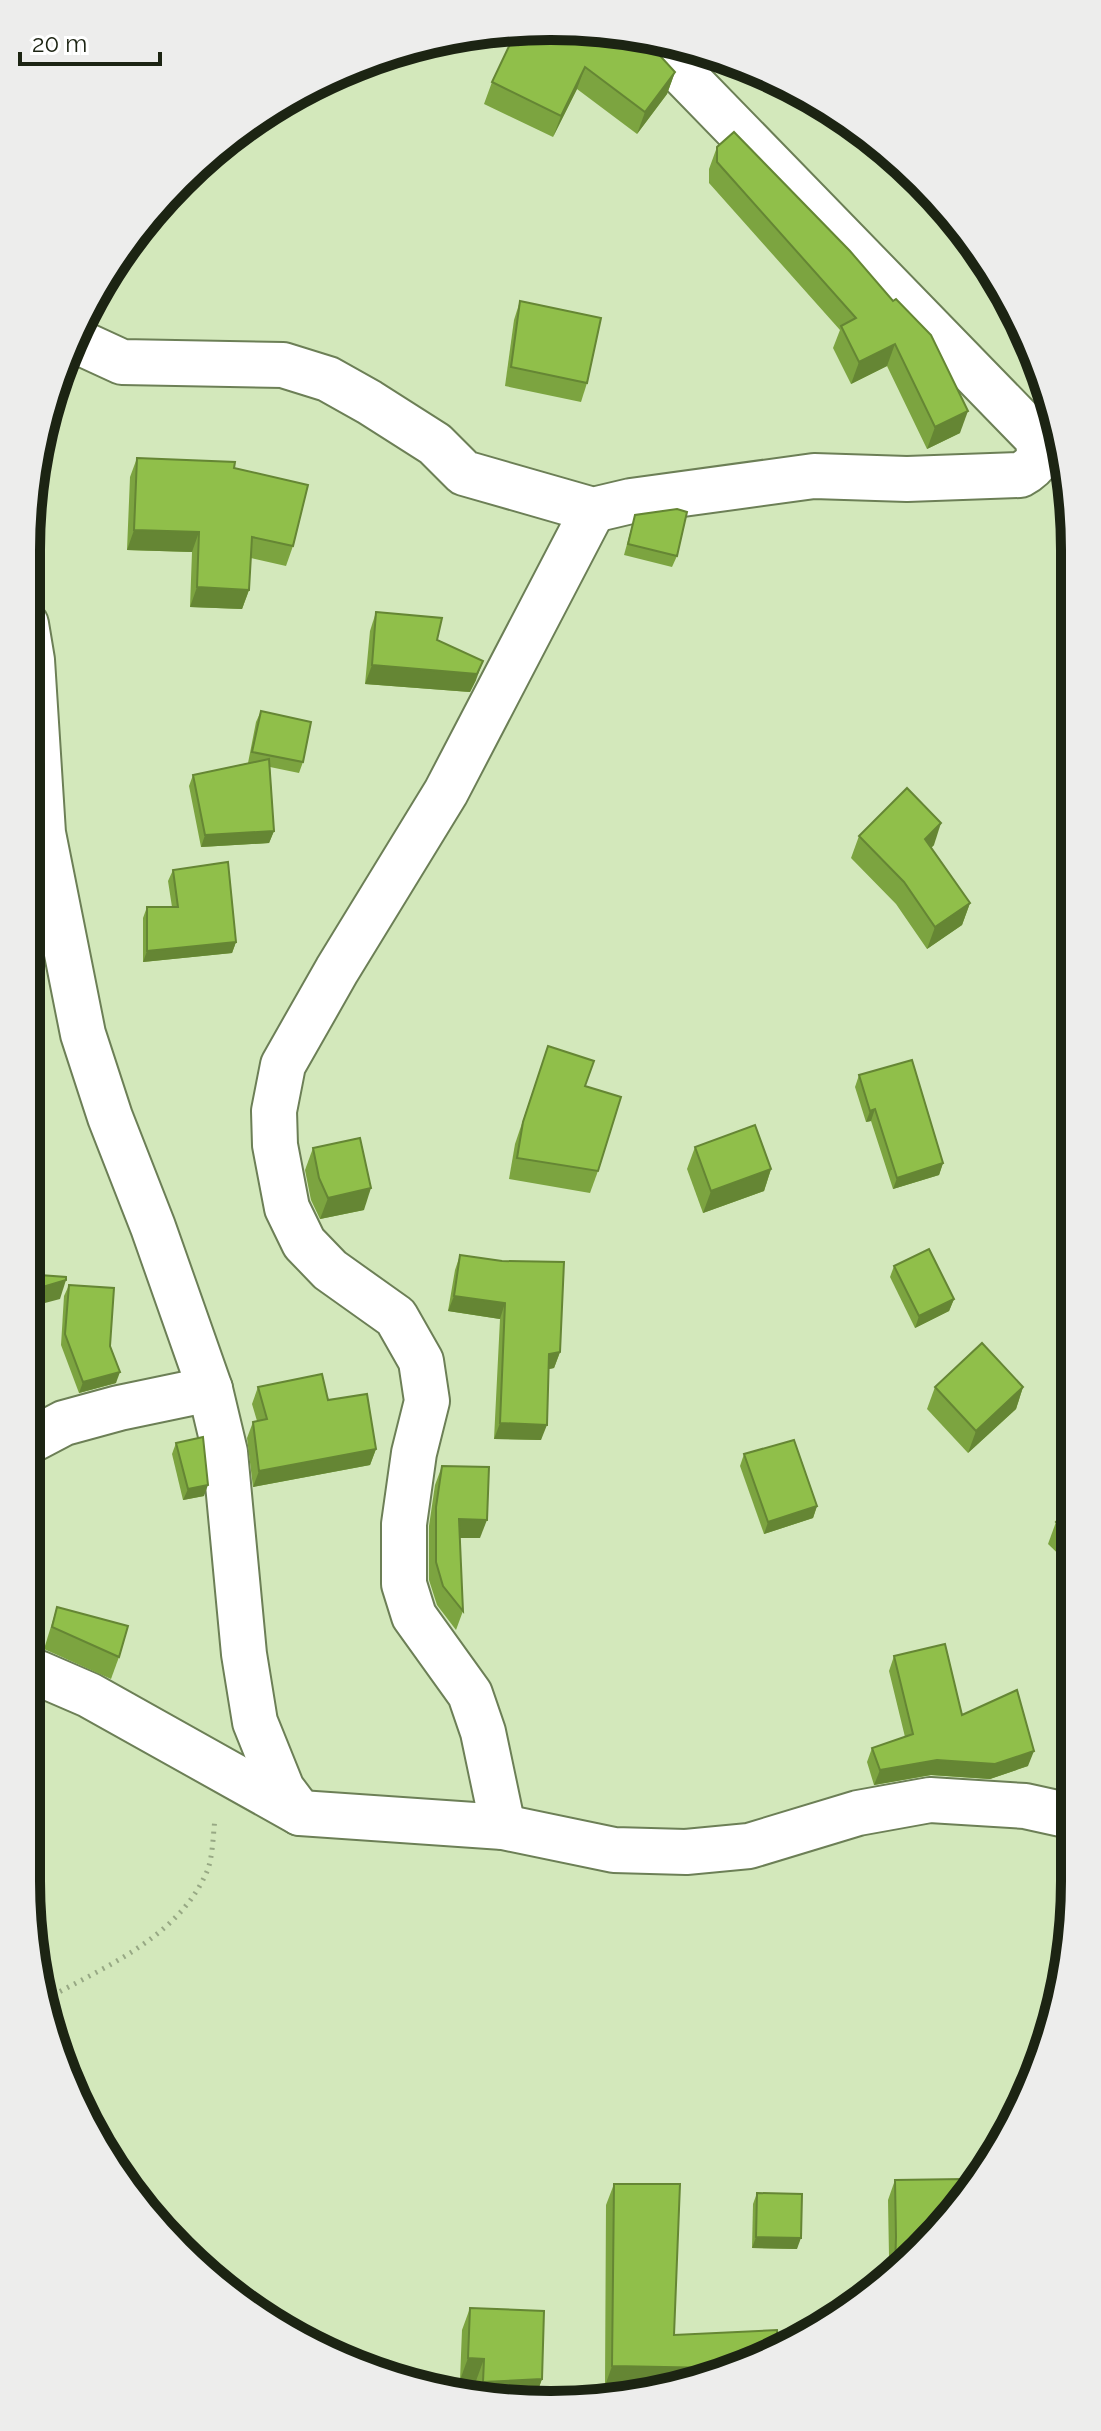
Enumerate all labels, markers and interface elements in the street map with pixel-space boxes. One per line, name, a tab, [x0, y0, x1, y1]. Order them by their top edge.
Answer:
scale bar	[20, 16, 160, 66]
text: 20 m	[32, 29, 87, 58]

